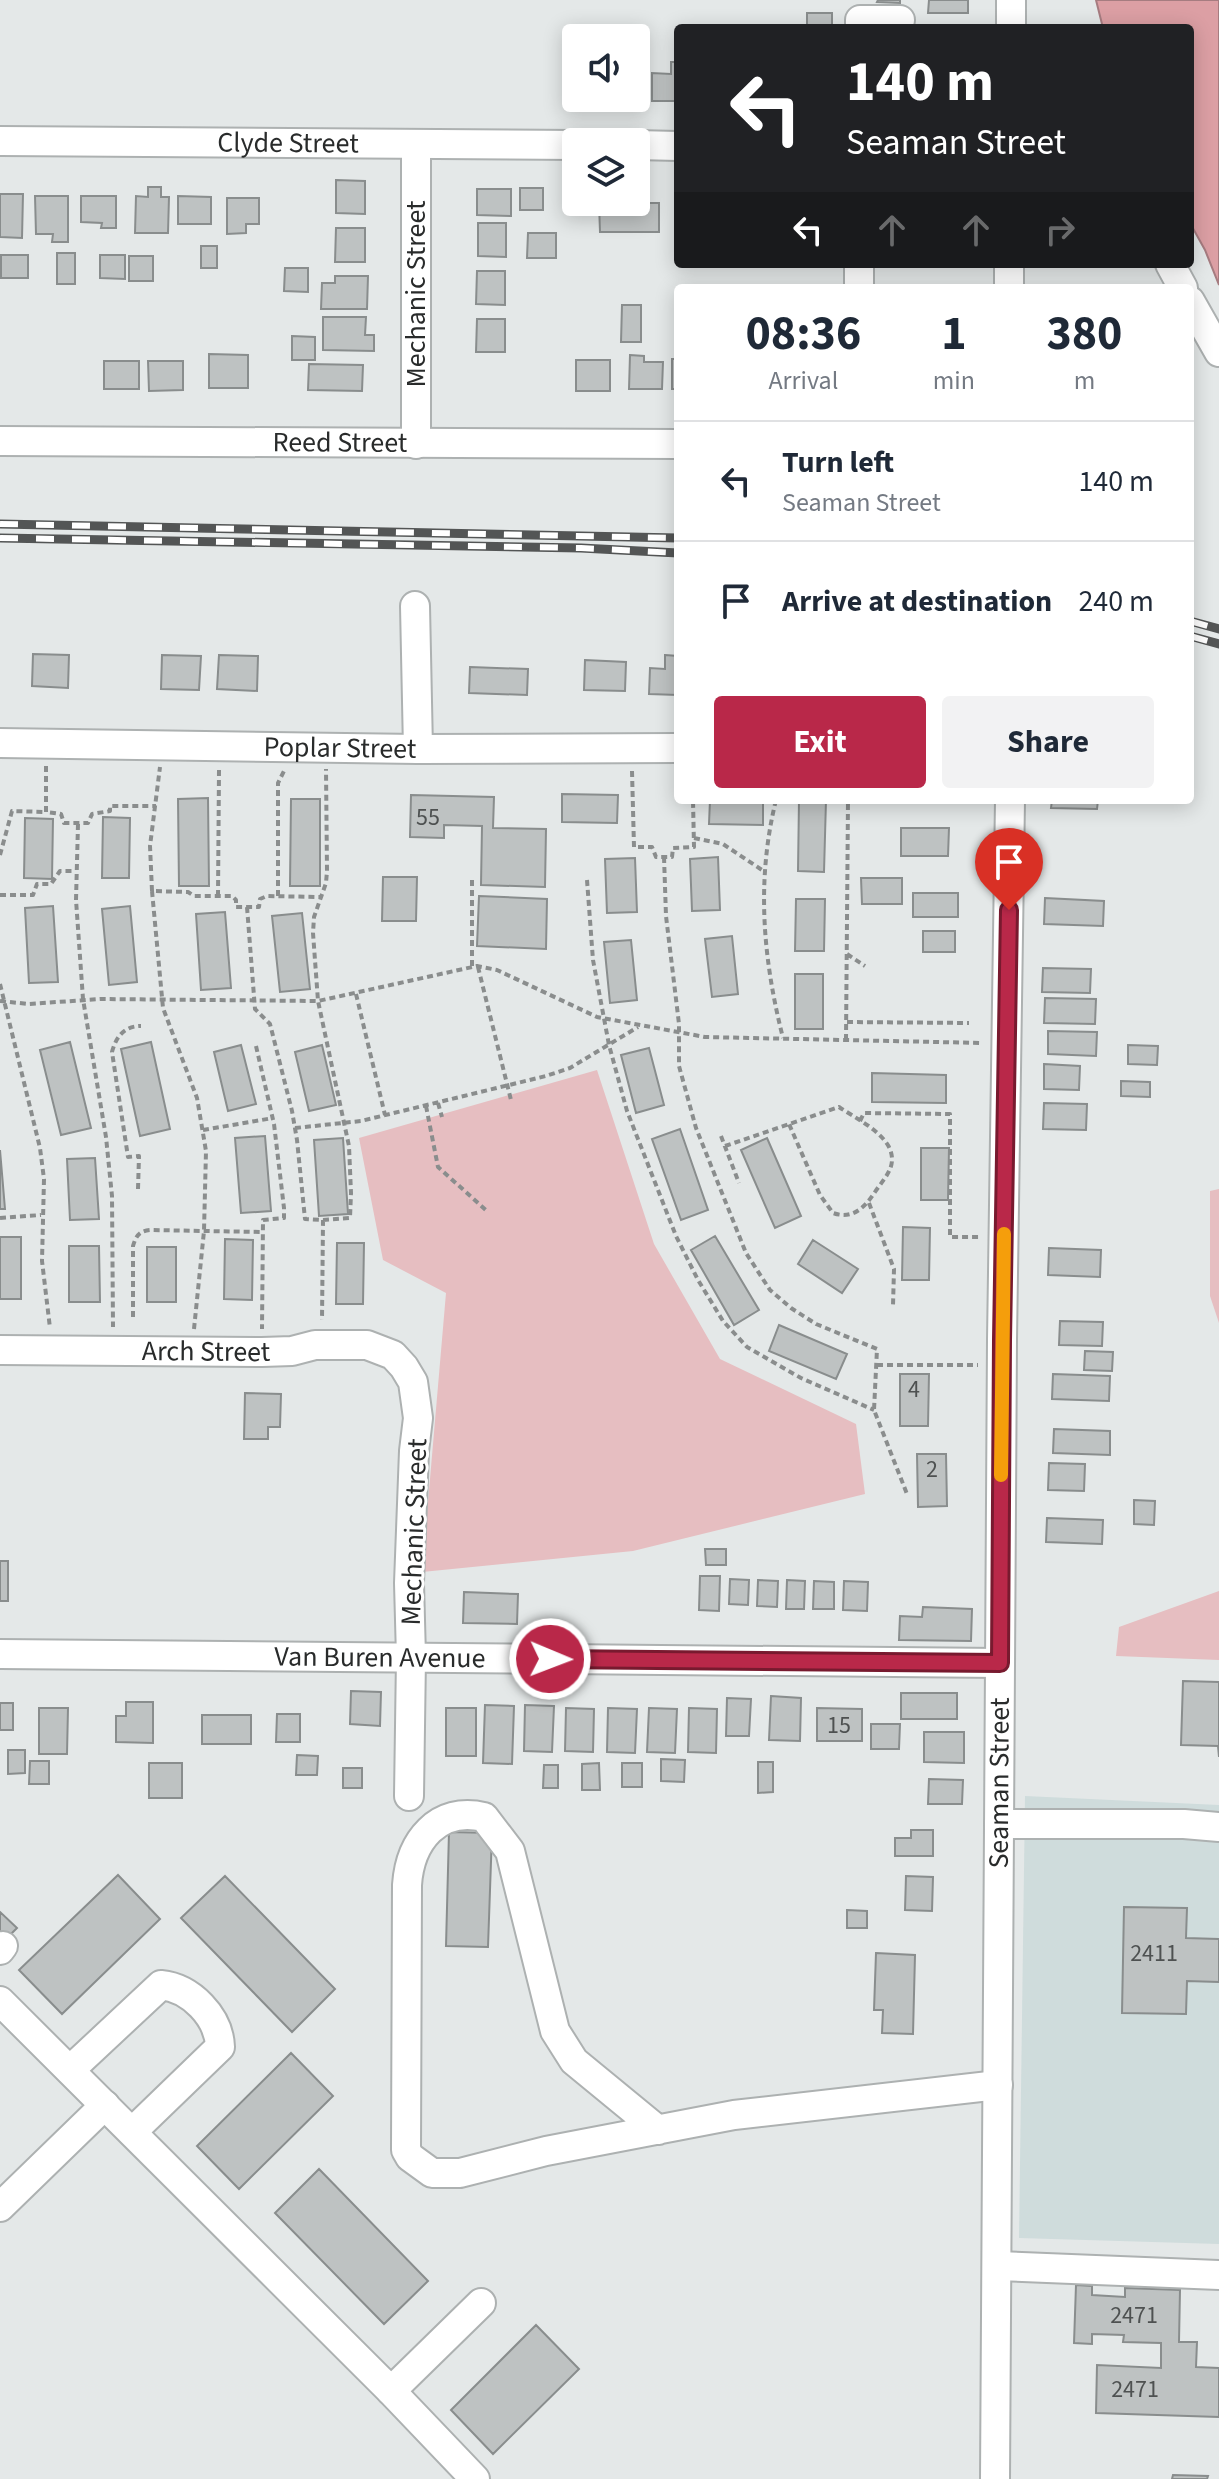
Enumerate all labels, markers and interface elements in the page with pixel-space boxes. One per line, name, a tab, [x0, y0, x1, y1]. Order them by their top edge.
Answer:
map controls	[562, 24, 650, 216]
button: sound	[562, 24, 650, 112]
text: 140 m	[846, 43, 994, 122]
icon: left	[714, 56, 818, 160]
text: Seaman Street	[846, 117, 1066, 168]
street label: Clyde Street	[217, 123, 359, 163]
button: layers	[562, 128, 650, 216]
street label: Mechanic Street	[396, 200, 436, 388]
icon: left	[786, 208, 830, 252]
icon: ahead	[870, 208, 914, 252]
icon: ahead	[954, 208, 998, 252]
icon: right	[1038, 208, 1082, 252]
text: 08:36	[745, 300, 861, 368]
text: 1	[941, 300, 967, 368]
text: 380	[1046, 300, 1122, 368]
text: Arrival	[768, 362, 838, 399]
text: min	[933, 362, 975, 399]
text: m	[1074, 362, 1095, 399]
street label: Reed Street	[273, 422, 408, 463]
text: Turn left	[782, 441, 894, 484]
icon: left	[714, 459, 758, 503]
text: 140 m	[1078, 460, 1154, 503]
text: Seaman Street	[782, 484, 941, 521]
icon: arrive	[714, 579, 758, 623]
text: Arrive at destination	[782, 580, 1052, 623]
text: 240 m	[1078, 580, 1154, 623]
button: Exit	[714, 696, 926, 788]
button: Share	[942, 696, 1154, 788]
street label: Poplar Street	[263, 727, 417, 769]
house number: 55	[416, 800, 440, 835]
pin	[975, 828, 1043, 910]
icon: arrive	[987, 840, 1031, 884]
street label: Arch Street	[142, 1331, 271, 1372]
house number: 4	[908, 1372, 920, 1407]
street label: Mechanic Street	[391, 1437, 437, 1626]
house number: 2	[926, 1452, 938, 1487]
position arrow	[508, 1617, 592, 1701]
street label: Van Buren Avenue	[274, 1636, 486, 1678]
street label: Seaman Street	[979, 1697, 1020, 1869]
house number: 15	[827, 1708, 851, 1743]
house number: 2411	[1130, 1936, 1178, 1971]
house number: 2471	[1110, 2298, 1158, 2333]
house number: 2471	[1111, 2372, 1159, 2407]

